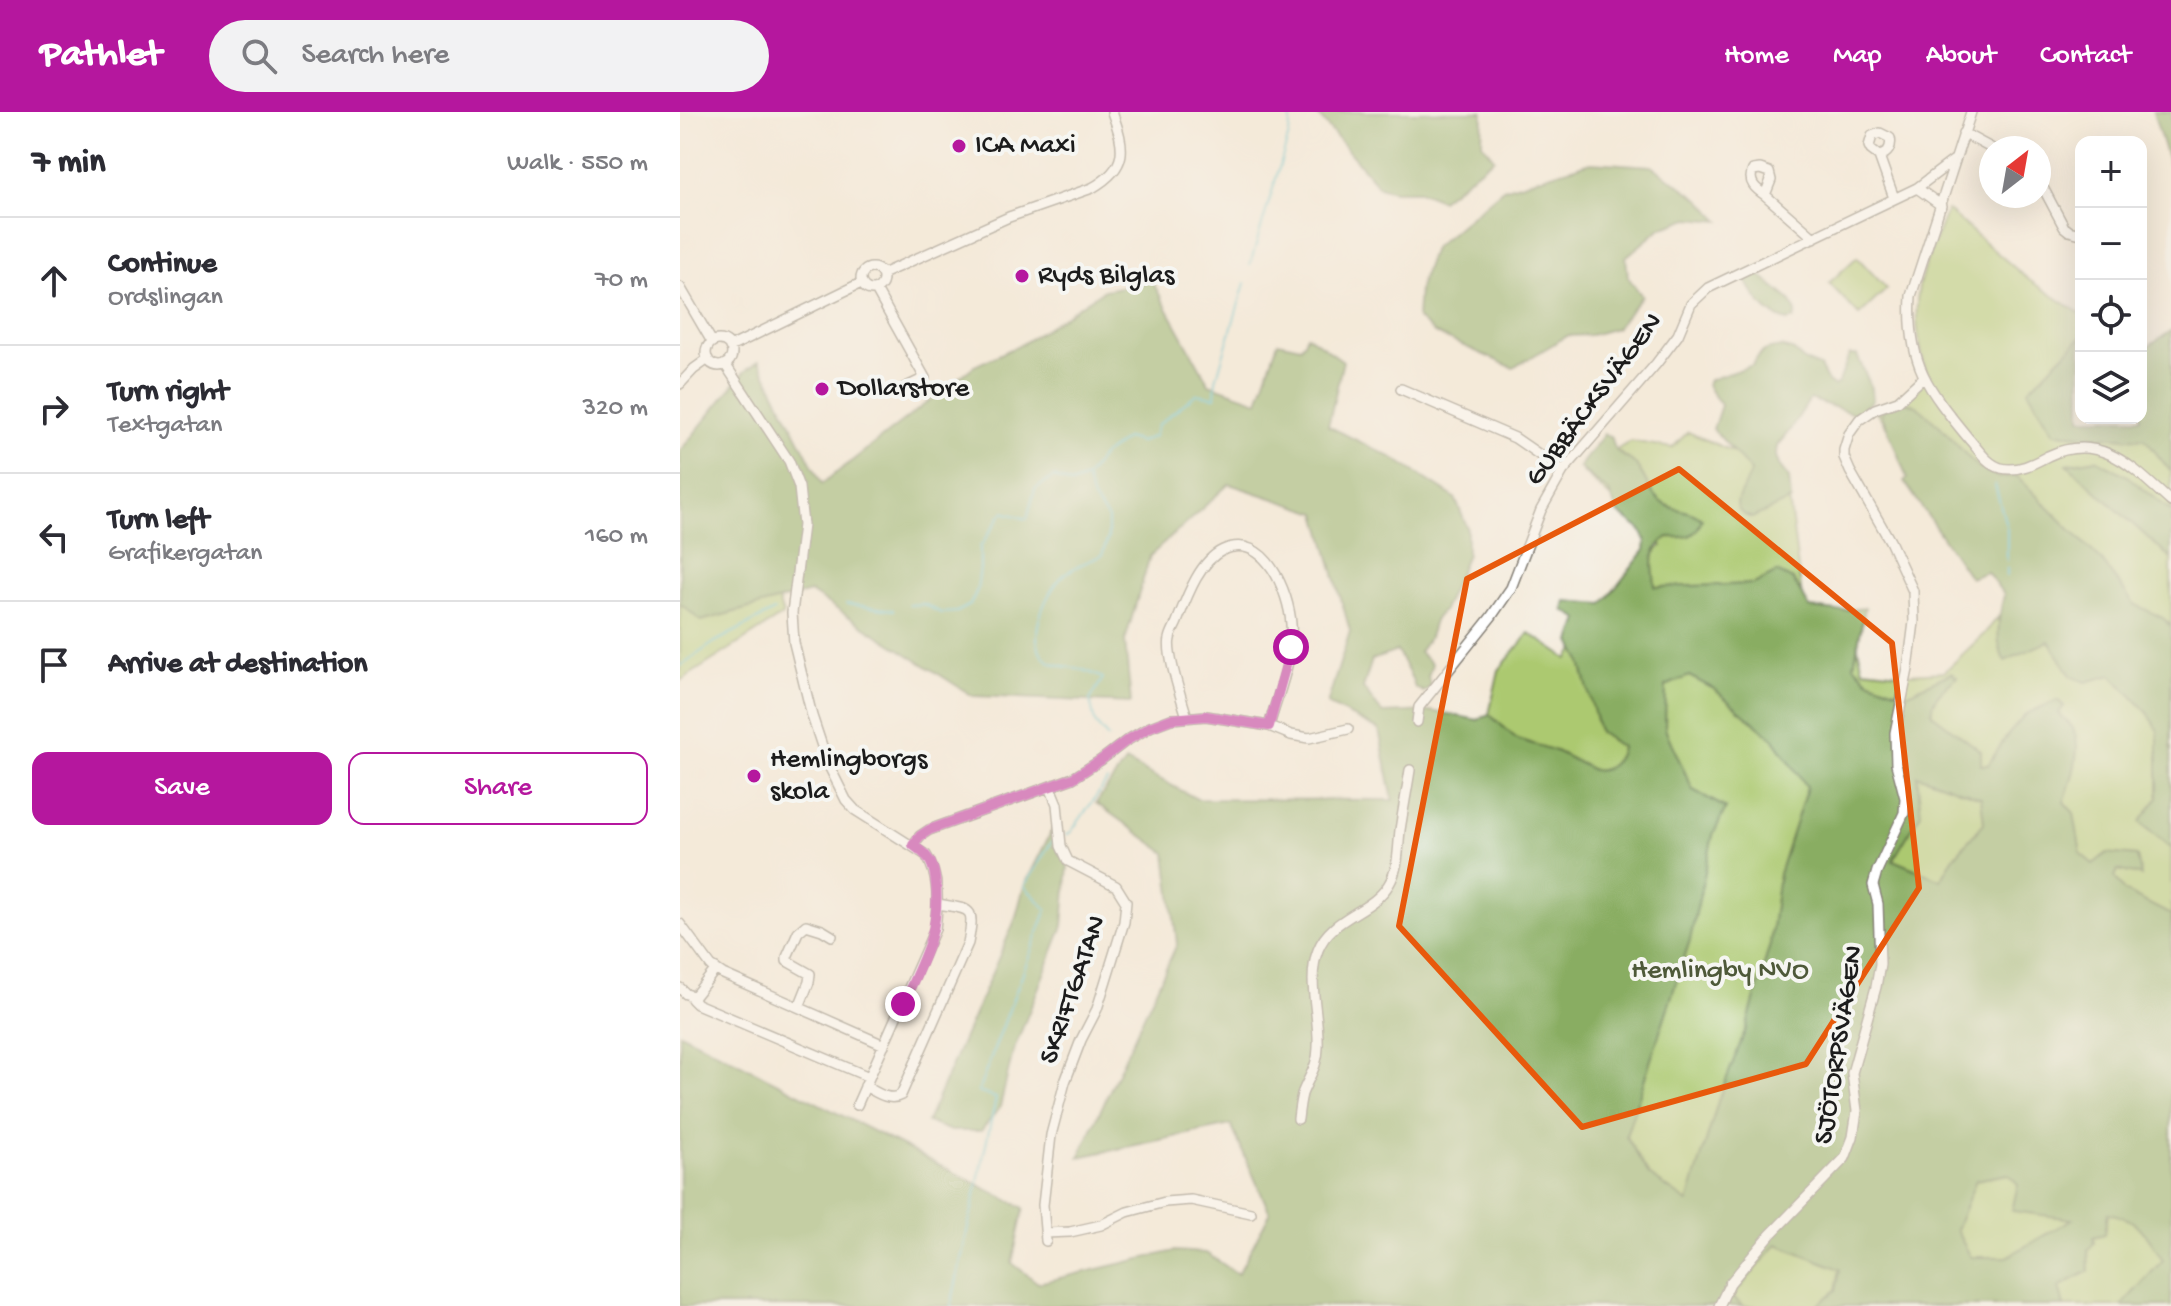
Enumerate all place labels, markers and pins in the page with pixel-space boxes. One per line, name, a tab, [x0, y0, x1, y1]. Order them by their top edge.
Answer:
place label: ICA Maxi	[975, 130, 1076, 163]
marker: ICA Maxi	[950, 137, 968, 155]
place label: Ryds Bilglas	[1038, 260, 1175, 293]
marker: Ryds Bilglas	[1013, 267, 1031, 285]
place label: Dollarstore	[836, 373, 970, 406]
marker: Dollarstore	[813, 380, 831, 398]
place label: Hemlingborgs skola	[770, 744, 928, 809]
marker: Hemlingborgs skola	[745, 767, 763, 785]

